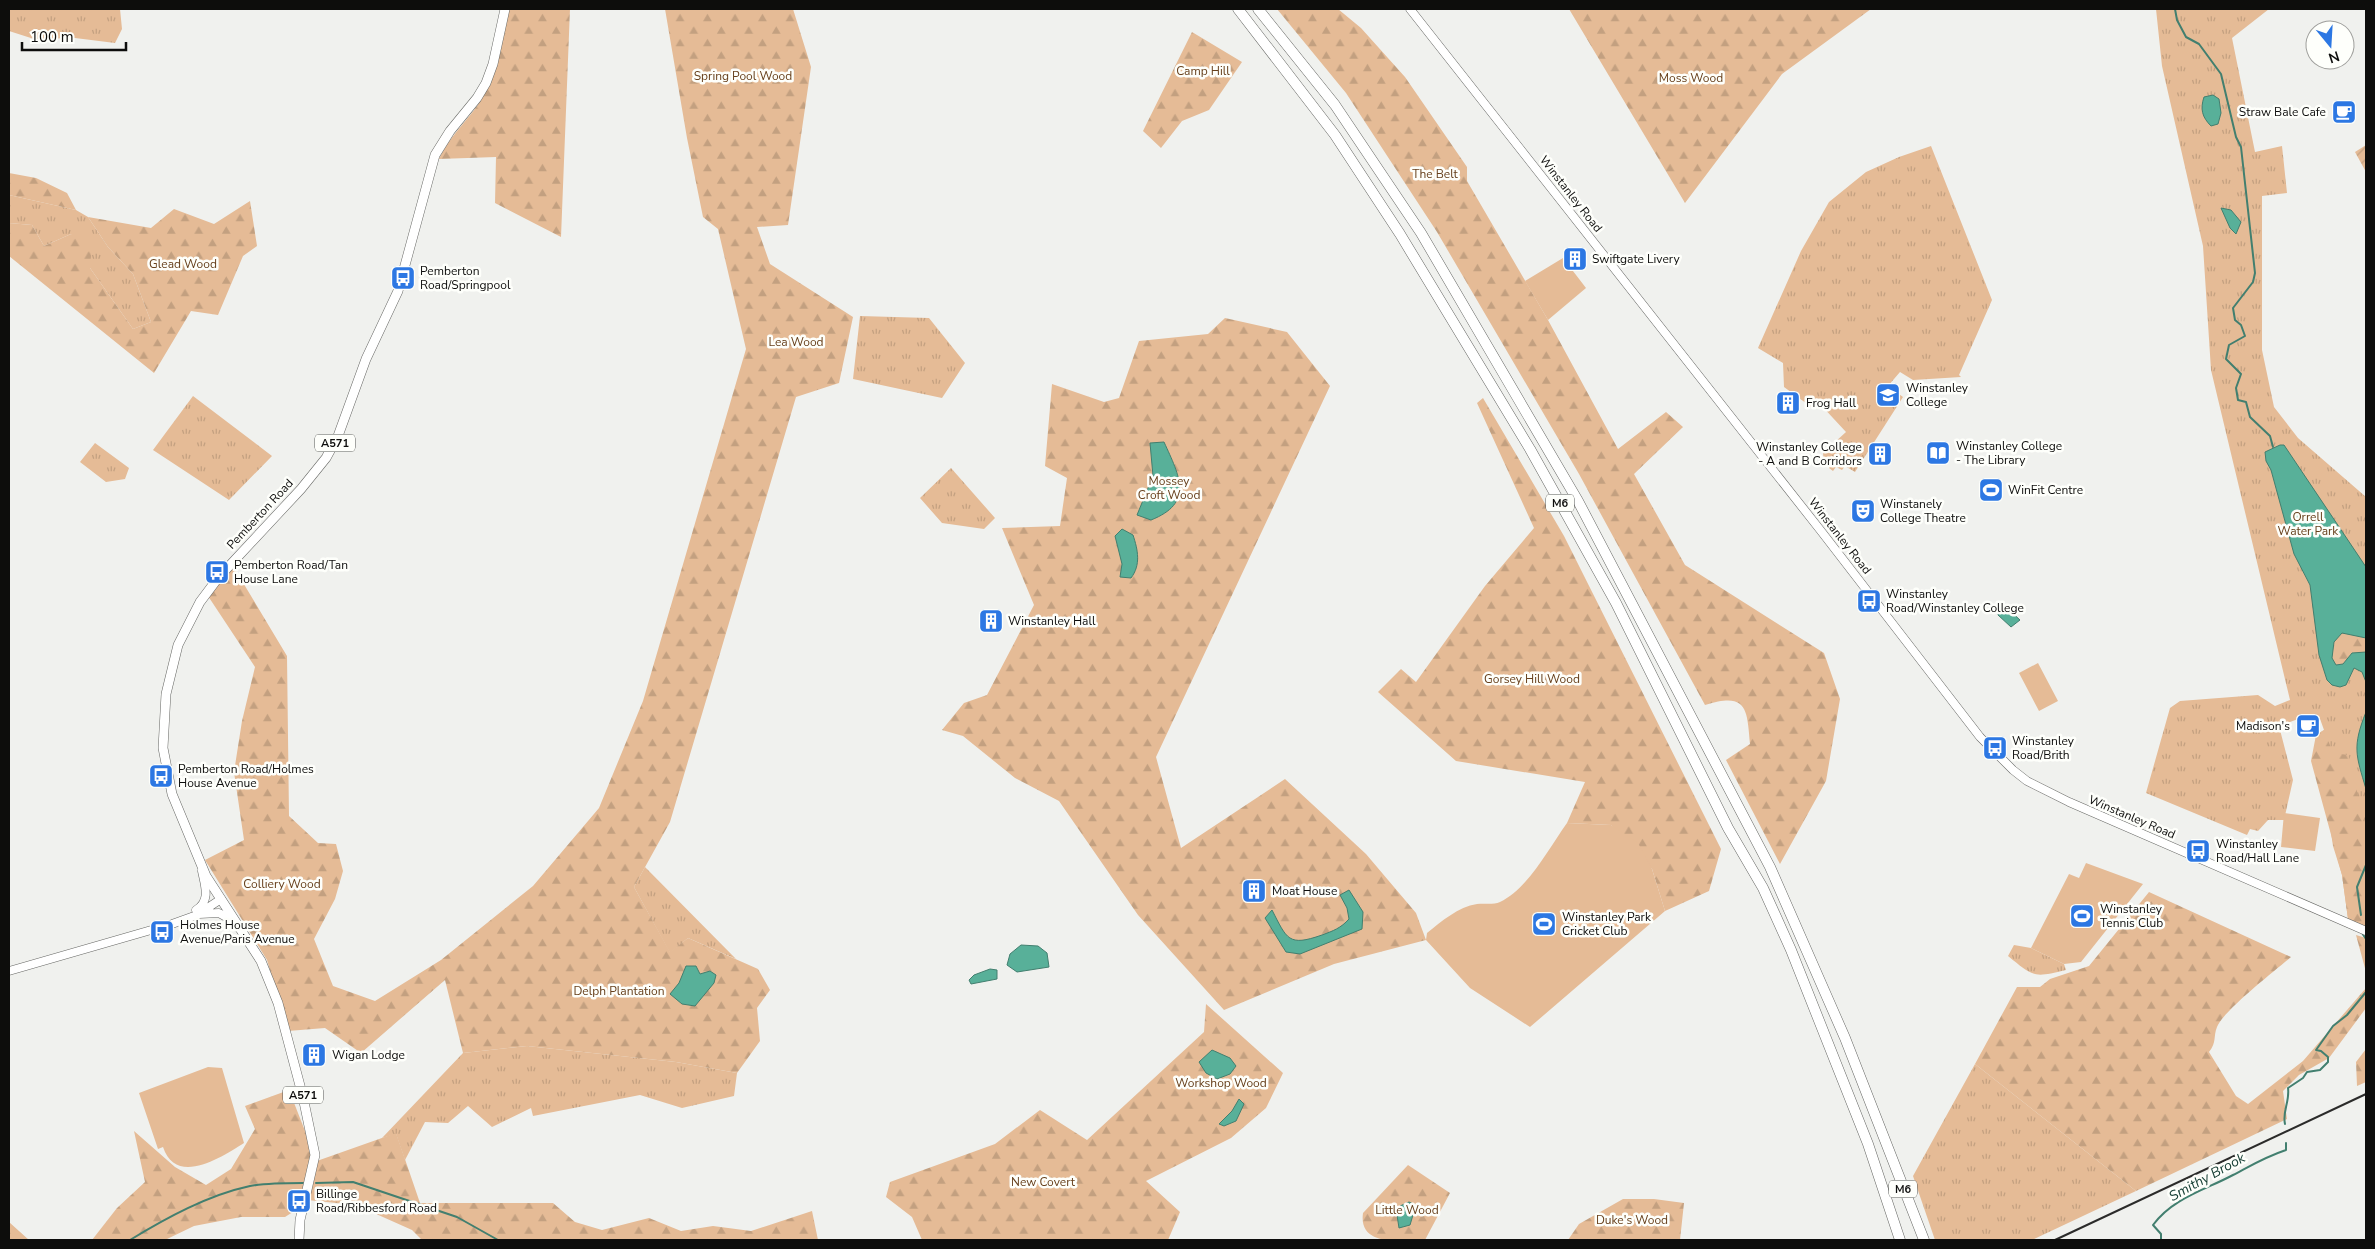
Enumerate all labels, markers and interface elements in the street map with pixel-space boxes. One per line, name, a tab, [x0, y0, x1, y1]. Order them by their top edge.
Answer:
scale bar	[22, 20, 126, 52]
north arrow	[2305, 20, 2355, 70]
text: 100 m	[30, 27, 74, 47]
text: N	[2326, 46, 2342, 68]
park label: Camp Hill	[1176, 63, 1230, 79]
park label: Spring Pool Wood	[694, 68, 792, 84]
park label: Moss Wood	[1659, 70, 1723, 86]
cafe icon: Straw Bale Cafe	[2331, 99, 2357, 125]
place label: Straw Bale Cafe	[2239, 104, 2326, 120]
street label: Winstanley Road	[1536, 152, 1606, 236]
park label: The Belt	[1412, 166, 1459, 182]
building icon: Swiftgate Livery	[1562, 246, 1588, 272]
place label: Swiftgate Livery	[1592, 251, 1680, 267]
park label: Glead Wood	[149, 256, 217, 272]
place label: Pemberton Road/Springpool	[420, 263, 511, 293]
bus stop icon: Pemberton Road/Springpool	[390, 265, 416, 291]
park label: Lea Wood	[768, 334, 824, 350]
place label: Winstanley College	[1906, 380, 1969, 410]
school or university icon: Winstanley College	[1875, 382, 1901, 408]
building icon: Frog Hall	[1775, 390, 1801, 416]
place label: Frog Hall	[1806, 395, 1857, 411]
road number: A571	[315, 434, 355, 452]
place label: Winstanley College - The Library	[1956, 438, 2062, 468]
place label: Winstanley College - A and B Corridors	[1756, 439, 1862, 469]
library icon: Winstanley College - The Library	[1925, 440, 1951, 466]
building icon: Winstanley College - A and B Corridors	[1867, 441, 1893, 467]
park label: Mossey Croft Wood	[1138, 473, 1200, 503]
street label: Pemberton Road	[223, 475, 297, 553]
sports icon: WinFit Centre	[1978, 477, 2004, 503]
place label: WinFit Centre	[2008, 482, 2083, 498]
road number: M6	[1546, 494, 1574, 512]
street label: Winstanley Road	[1805, 494, 1875, 578]
place label: Winstanely College Theatre	[1880, 496, 1966, 526]
theatre icon: Winstanely College Theatre	[1850, 498, 1876, 524]
park label: Orrell Water Park	[2278, 509, 2339, 539]
place label: Pemberton Road/Tan House Lane	[234, 557, 348, 587]
bus stop icon: Pemberton Road/Tan House Lane	[204, 559, 230, 585]
place label: Winstanley Road/Winstanley College	[1886, 586, 2024, 616]
bus stop icon: Winstanley Road/Winstanley College	[1856, 588, 1882, 614]
building icon: Winstanley Hall	[978, 608, 1004, 634]
place label: Winstanley Hall	[1008, 613, 1096, 629]
park label: Gorsey Hill Wood	[1484, 671, 1580, 687]
cafe icon: Madison's	[2295, 713, 2321, 739]
place label: Madison's	[2236, 718, 2290, 734]
place label: Winstanley Road/Brith	[2012, 733, 2075, 763]
bus stop icon: Winstanley Road/Brith	[1982, 735, 2008, 761]
place label: Pemberton Road/Holmes House Avenue	[178, 761, 314, 791]
bus stop icon: Pemberton Road/Holmes House Avenue	[148, 763, 174, 789]
street label: Winstanley Road	[2086, 791, 2178, 843]
place label: Winstanley Road/Hall Lane	[2216, 836, 2299, 866]
bus stop icon: Winstanley Road/Hall Lane	[2185, 838, 2211, 864]
park label: Colliery Wood	[243, 876, 321, 892]
building icon: Moat House	[1241, 878, 1267, 904]
place label: Moat House	[1272, 883, 1337, 899]
place label: Winstanley Tennis Club	[2100, 901, 2163, 931]
sports icon: Winstanley Tennis Club	[2069, 903, 2095, 929]
place label: Winstanley Park Cricket Club	[1562, 909, 1652, 939]
sports icon: Winstanley Park Cricket Club	[1531, 911, 1557, 937]
place label: Holmes House Avenue/Paris Avenue	[180, 917, 295, 947]
bus stop icon: Holmes House Avenue/Paris Avenue	[149, 919, 175, 945]
park label: Delph Plantation	[573, 983, 665, 999]
building icon: Wigan Lodge	[301, 1042, 327, 1068]
place label: Wigan Lodge	[332, 1047, 405, 1063]
park label: Workshop Wood	[1175, 1075, 1267, 1091]
road number: A571	[283, 1086, 323, 1104]
water label: Smithy Brook	[2165, 1148, 2249, 1206]
park label: New Covert	[1011, 1174, 1076, 1190]
road number: M6	[1889, 1180, 1917, 1198]
place label: Billinge Road/Ribbesford Road	[316, 1186, 437, 1216]
bus stop icon: Billinge Road/Ribbesford Road	[286, 1188, 312, 1214]
park label: Little Wood	[1375, 1202, 1439, 1218]
park label: Duke's Wood	[1596, 1212, 1668, 1228]

